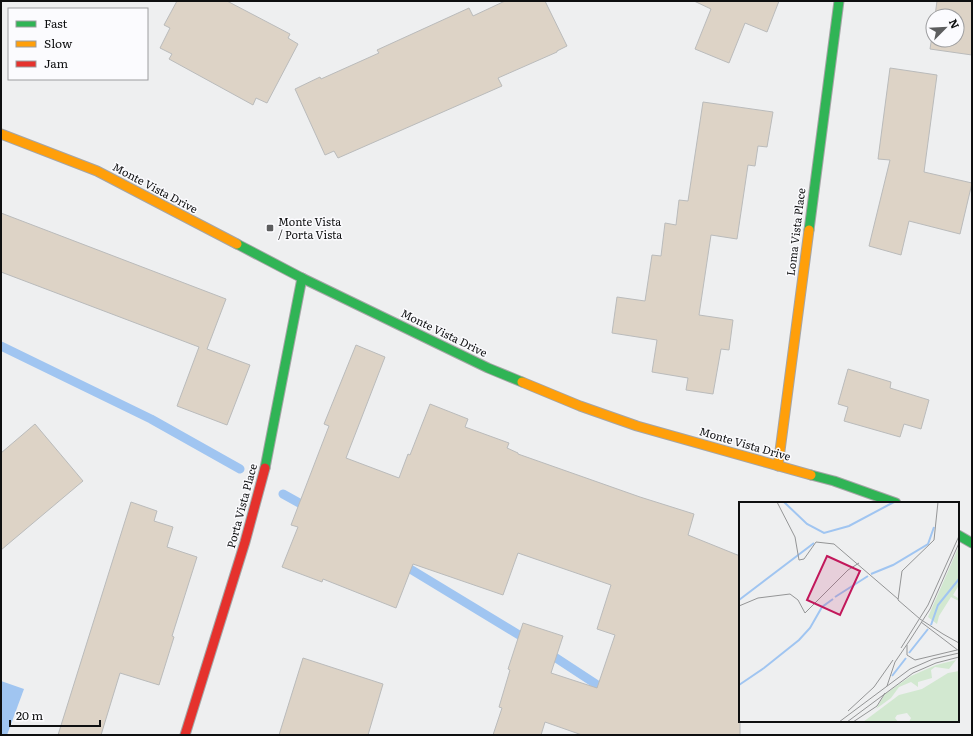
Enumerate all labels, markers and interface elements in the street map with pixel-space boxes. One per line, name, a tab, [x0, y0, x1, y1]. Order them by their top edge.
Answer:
legend	[8, 8, 148, 80]
north arrow	[925, 8, 965, 48]
text: Fast	[44, 14, 68, 32]
text: N	[946, 16, 964, 31]
text: Slow	[44, 34, 73, 52]
text: Jam	[44, 54, 69, 72]
street label: Monte Vista Drive	[110, 158, 201, 216]
street label: Loma Vista Place	[782, 187, 808, 277]
place label: Monte Vista / Porta Vista	[278, 213, 342, 242]
marker: Monte Vista / Porta Vista	[265, 223, 275, 233]
street label: Monte Vista Drive	[399, 304, 491, 360]
street label: Monte Vista Drive	[698, 422, 793, 464]
street label: Porta Vista Place	[222, 461, 260, 550]
inset map	[739, 502, 959, 722]
scale bar	[10, 702, 100, 728]
text: 20 m	[16, 706, 43, 724]

